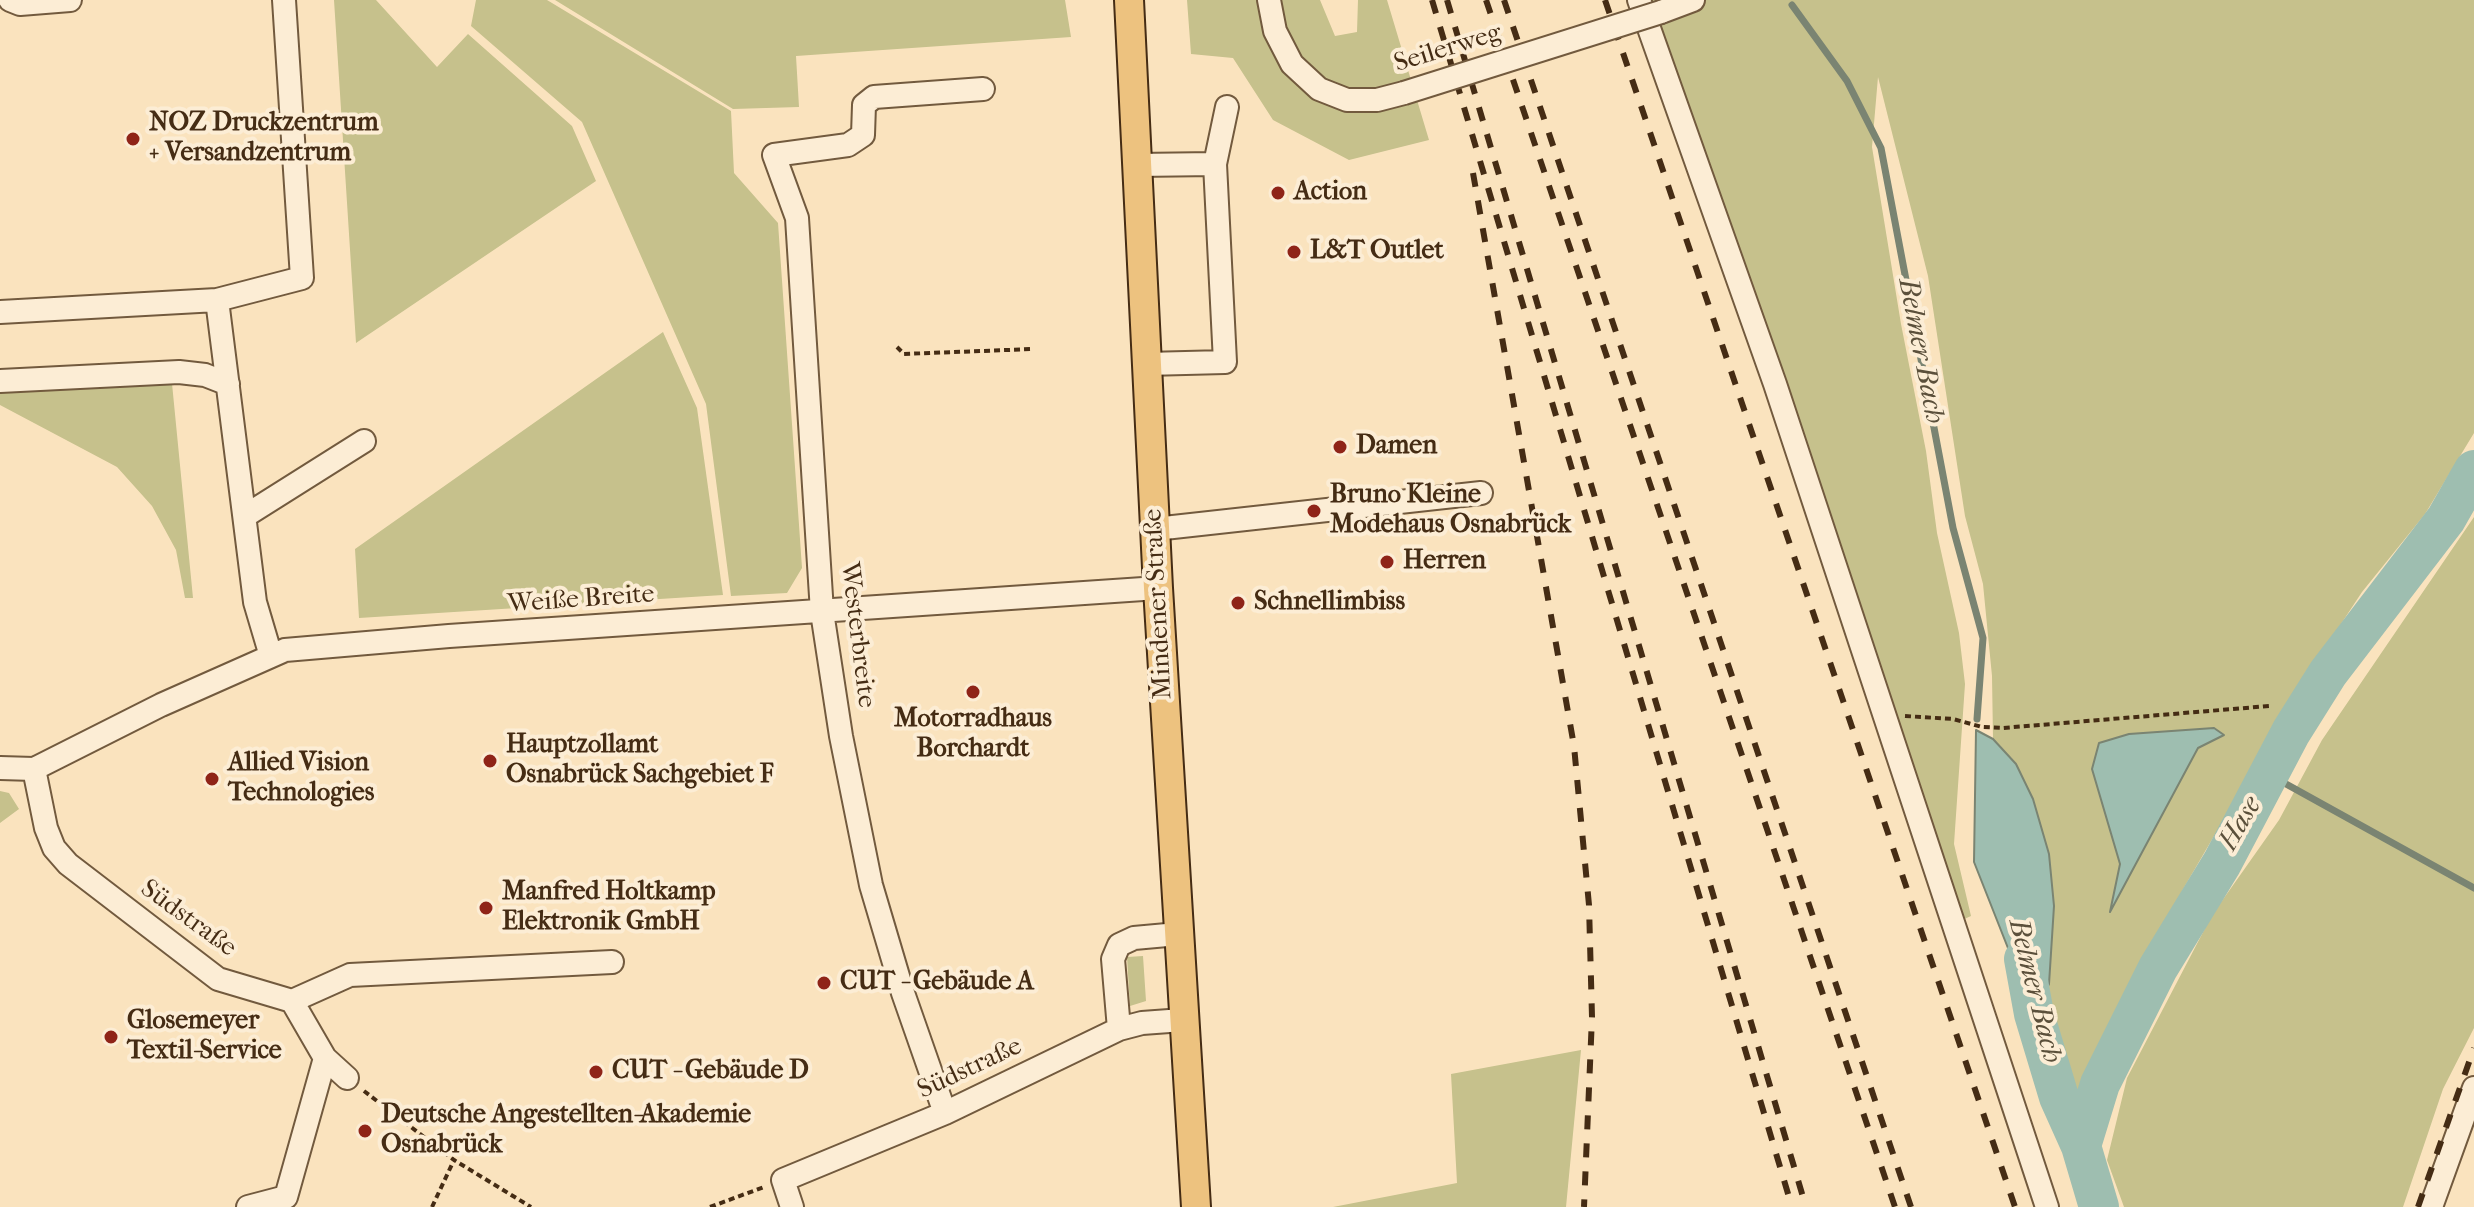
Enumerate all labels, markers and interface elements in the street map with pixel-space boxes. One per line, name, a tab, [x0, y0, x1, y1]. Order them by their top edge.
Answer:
street label: Seilerweg	[1391, 18, 1505, 80]
place label: NOZ Druckzentrum + Versandzentrum	[149, 108, 379, 170]
marker: NOZ Druckzentrum + Versandzentrum	[124, 130, 142, 148]
place label: Action	[1294, 177, 1367, 209]
marker: Action	[1269, 184, 1287, 202]
place label: L&T Outlet	[1310, 236, 1444, 268]
marker: L&T Outlet	[1285, 243, 1303, 261]
water label: Belmer Bach	[1889, 276, 1951, 426]
place label: Damen	[1356, 431, 1437, 463]
marker: Damen	[1331, 438, 1349, 456]
place label: Bruno Kleine Modehaus Osnabrück	[1330, 480, 1571, 542]
marker: Bruno Kleine Modehaus Osnabrück	[1305, 502, 1323, 520]
street label: Mindener Straße	[1138, 508, 1180, 700]
place label: Herren	[1403, 546, 1486, 578]
marker: Herren	[1378, 553, 1396, 571]
street label: Westerbreite	[833, 560, 881, 710]
street label: Weiße Breite	[506, 579, 656, 621]
place label: Schnellimbiss	[1254, 587, 1405, 619]
marker: Schnellimbiss	[1229, 594, 1247, 612]
marker: Motorradhaus Borchardt	[964, 683, 982, 701]
place label: Motorradhaus Borchardt	[894, 704, 1052, 766]
place label: Hauptzollamt Osnabrück Sachgebiet F	[506, 730, 774, 792]
place label: Allied Vision Technologies	[228, 748, 374, 810]
marker: Hauptzollamt Osnabrück Sachgebiet F	[481, 752, 499, 770]
marker: Allied Vision Technologies	[203, 770, 221, 788]
water label: Hase	[2212, 791, 2270, 857]
street label: Südstraße	[134, 874, 242, 964]
place label: Manfred Holtkamp Elektronik GmbH	[502, 877, 716, 938]
marker: Manfred Holtkamp Elektronik GmbH	[477, 899, 495, 917]
water label: Belmer Bach	[2000, 916, 2068, 1066]
place label: CUT - Gebäude A	[840, 967, 1034, 999]
marker: CUT - Gebäude A	[815, 974, 833, 992]
place label: Glosemeyer Textil-Service	[127, 1006, 282, 1068]
marker: Glosemeyer Textil-Service	[102, 1028, 120, 1046]
street label: Südstraße	[913, 1031, 1027, 1107]
place label: CUT - Gebäude D	[612, 1056, 809, 1088]
marker: CUT - Gebäude D	[587, 1063, 605, 1081]
place label: Deutsche Angestellten-Akademie Osnabrück	[381, 1100, 751, 1162]
marker: Deutsche Angestellten-Akademie Osnabrück	[356, 1122, 374, 1140]

